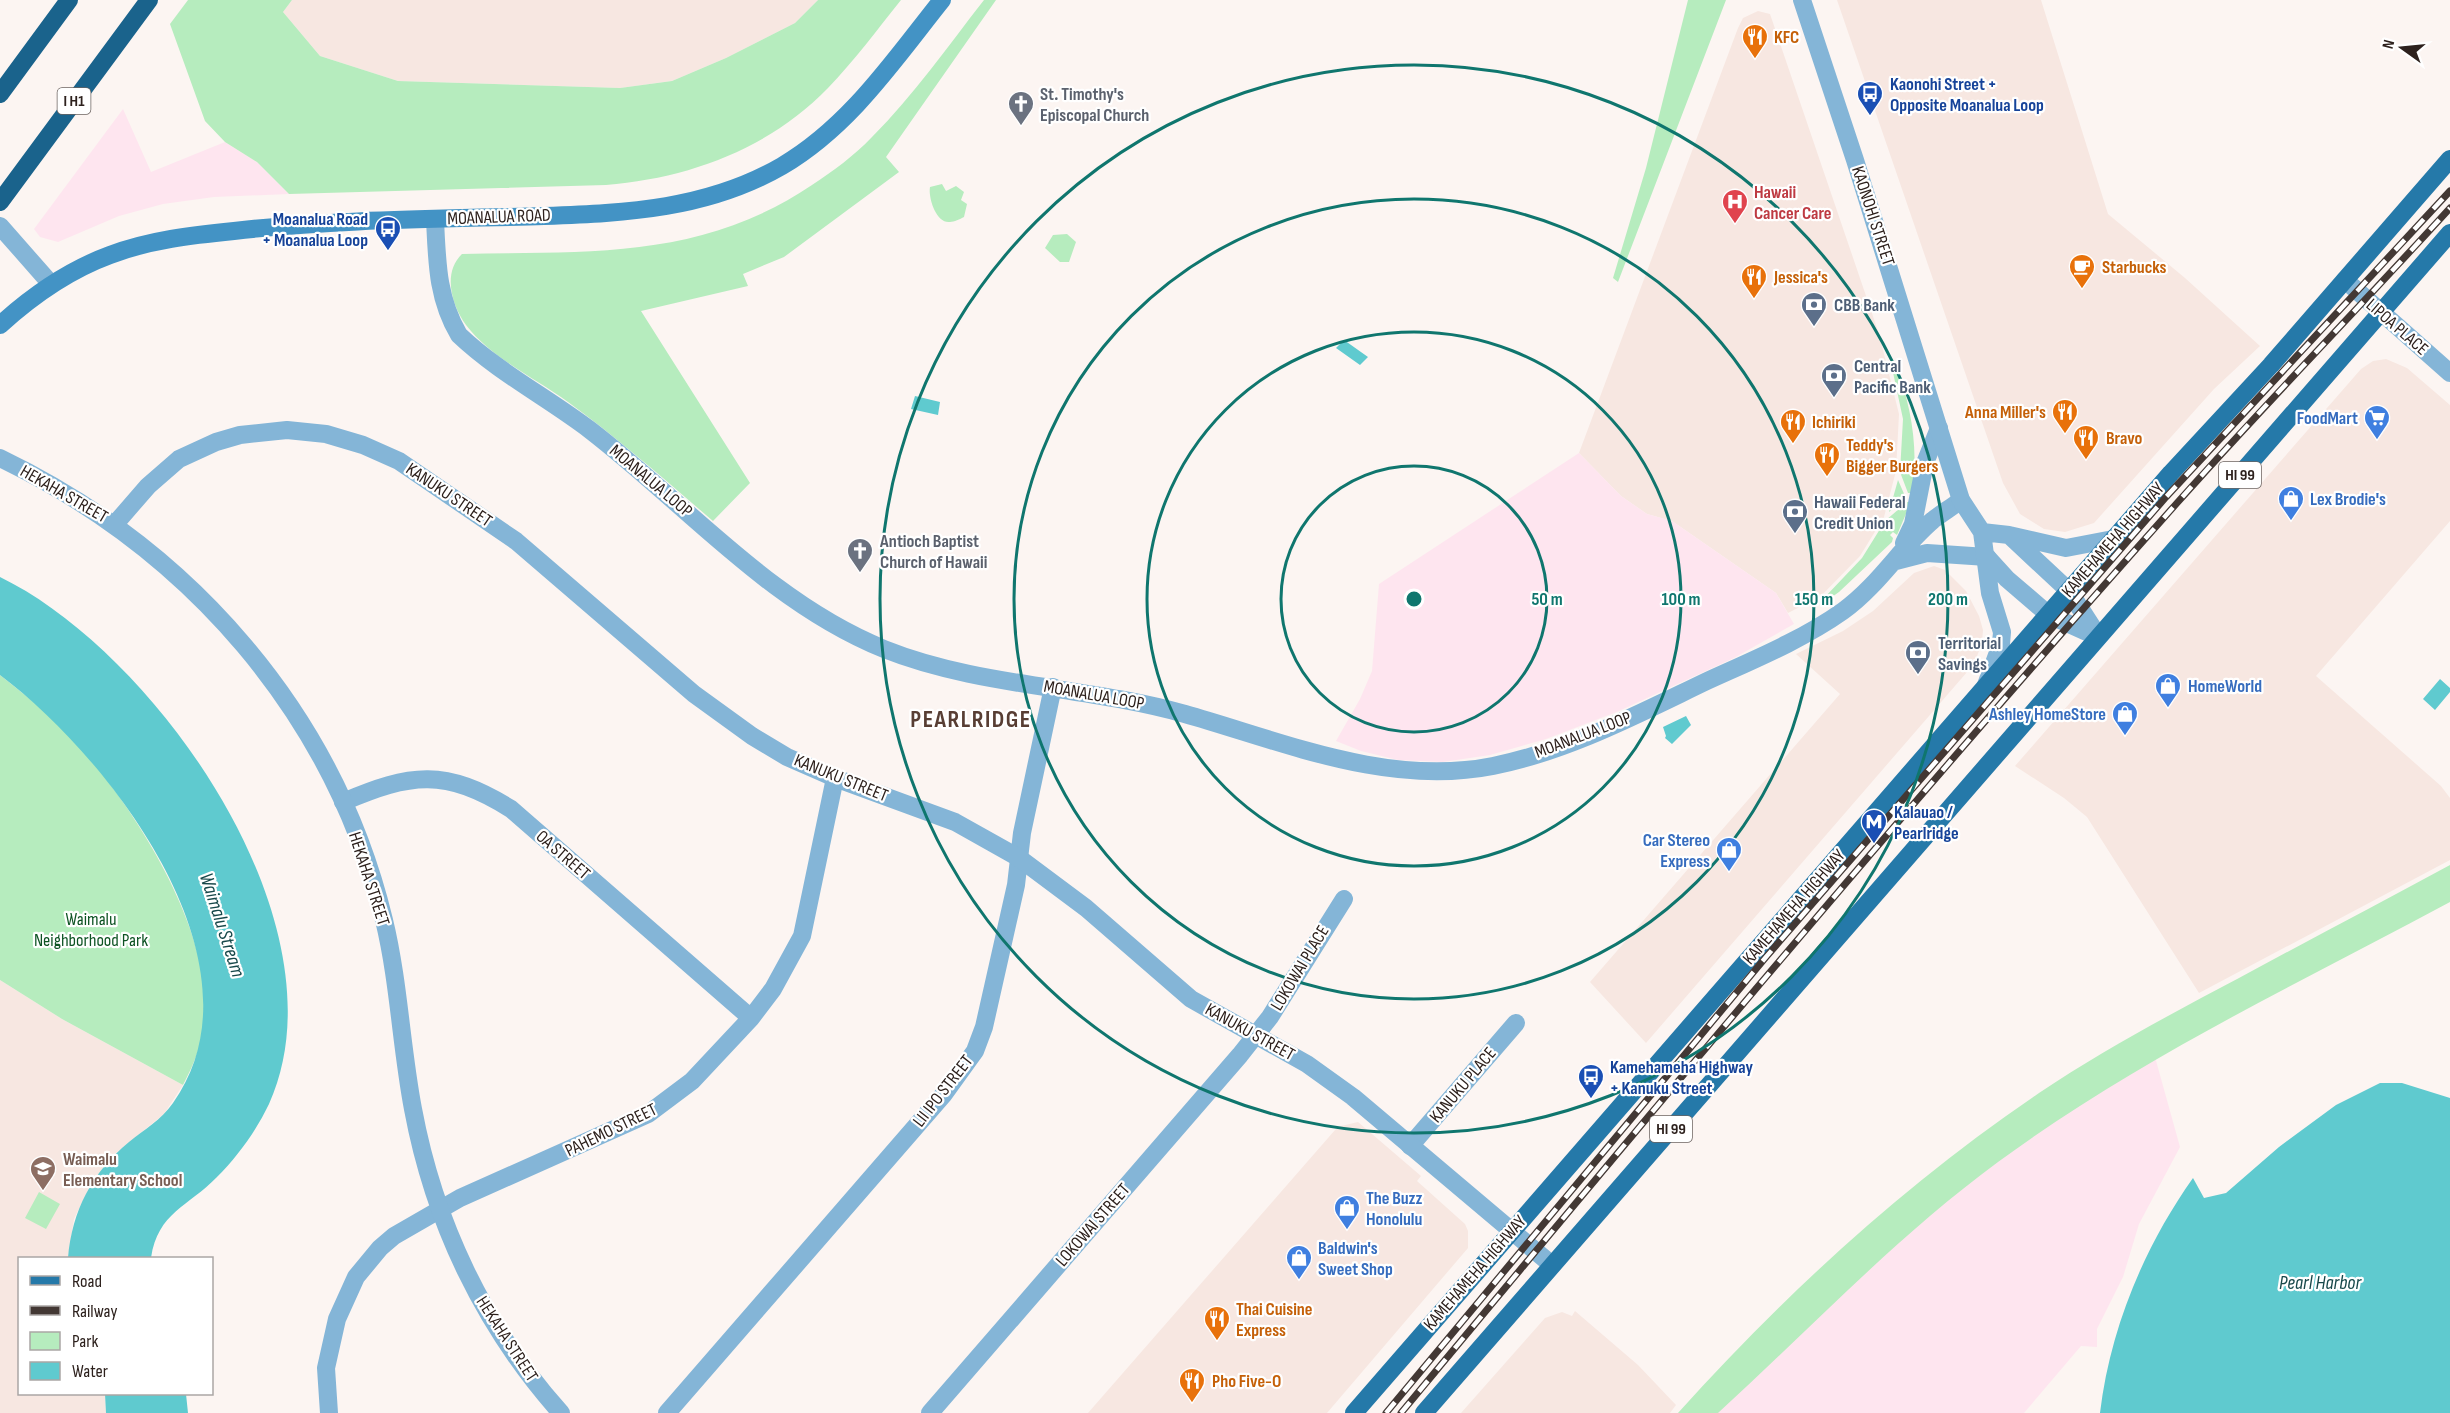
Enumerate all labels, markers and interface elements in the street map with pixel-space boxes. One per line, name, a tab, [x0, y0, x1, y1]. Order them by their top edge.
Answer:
north arrow	[2372, 18, 2432, 78]
restaurant icon: KFC	[1740, 22, 1770, 60]
place label: KFC	[1774, 27, 1799, 48]
text: N	[2379, 38, 2399, 51]
place label: Kaonohi Street + Opposite Moanalua Loop	[1890, 74, 2044, 116]
bus stop icon: Kaonohi Street + Opposite Moanalua Loop	[1855, 79, 1885, 117]
place label: St. Timothy's Episcopal Church	[1040, 84, 1149, 126]
road number: I H1	[58, 88, 90, 114]
church icon: St. Timothy's Episcopal Church	[1006, 89, 1036, 127]
street label: KAONOHI STREET	[1847, 163, 1899, 269]
place label: Hawaii Cancer Care	[1754, 182, 1832, 224]
hospital icon: Hawaii Cancer Care	[1720, 187, 1750, 225]
street label: MOANALUA ROAD	[447, 205, 551, 229]
place label: Moanalua Road + Moanalua Loop	[262, 209, 368, 251]
bus stop icon: Moanalua Road + Moanalua Loop	[373, 214, 403, 252]
cafe icon: Starbucks	[2067, 252, 2097, 290]
place label: Starbucks	[2102, 257, 2167, 278]
restaurant icon: Jessica's	[1739, 262, 1769, 300]
place label: Jessica's	[1773, 267, 1828, 288]
bank icon: CBB Bank	[1799, 290, 1829, 328]
street label: LIPOA PLACE	[2362, 294, 2432, 360]
place label: CBB Bank	[1834, 295, 1895, 316]
place label: Central Pacific Bank	[1854, 356, 1931, 398]
bank icon: Central Pacific Bank	[1819, 361, 1849, 399]
restaurant icon: Anna Miller's	[2050, 397, 2080, 435]
place label: Anna Miller's	[1964, 402, 2046, 423]
supermarket icon: FoodMart	[2362, 403, 2392, 441]
restaurant icon: Ichiriki	[1778, 407, 1808, 445]
place label: FoodMart	[2297, 408, 2358, 429]
place label: Ichiriki	[1812, 412, 1856, 433]
restaurant icon: Bravo	[2071, 423, 2101, 461]
place label: Bravo	[2106, 428, 2143, 449]
place label: Teddy's Bigger Burgers	[1846, 435, 1939, 477]
street label: MOANALUA LOOP	[605, 440, 697, 522]
restaurant icon: Teddy's Bigger Burgers	[1812, 440, 1842, 478]
street label: KANUKU STREET	[402, 459, 496, 531]
street label: HEKAHA STREET	[17, 461, 111, 527]
road number: HI 99	[2219, 462, 2261, 488]
street label: KAMEHAMEHA HIGHWAY	[2057, 478, 2169, 602]
shop icon: Lex Brodie's	[2276, 484, 2306, 522]
place label: Lex Brodie's	[2310, 489, 2386, 510]
place label: Hawaii Federal Credit Union	[1814, 492, 1906, 534]
bank icon: Hawaii Federal Credit Union	[1780, 497, 1810, 535]
place label: Antioch Baptist Church of Hawaii	[879, 531, 987, 573]
church icon: Antioch Baptist Church of Hawaii	[845, 536, 875, 574]
centre of rings	[1404, 589, 1424, 609]
text: 50 m	[1531, 589, 1563, 610]
text: 100 m	[1662, 589, 1701, 610]
text: 150 m	[1795, 589, 1833, 610]
text: 200 m	[1928, 589, 1968, 610]
place label: Territorial Savings	[1938, 633, 2001, 675]
bank icon: Territorial Savings	[1903, 638, 1933, 676]
shop icon: HomeWorld	[2153, 671, 2183, 709]
street label: MOANALUA LOOP	[1042, 676, 1146, 714]
place label: HomeWorld	[2188, 676, 2262, 697]
shop icon: Ashley HomeStore	[2110, 699, 2140, 737]
place label: Ashley HomeStore	[1988, 704, 2106, 725]
district label: PEARLRIDGE	[910, 705, 1032, 734]
street label: MOANALUA LOOP	[1532, 707, 1635, 763]
street label: KANUKU STREET	[791, 750, 891, 806]
place label: Kalauao / Pearlridge	[1894, 802, 1959, 844]
metro station icon: Kalauao / Pearlridge	[1859, 807, 1889, 845]
street label: OA STREET	[532, 826, 594, 884]
street label: HEKAHA STREET	[344, 829, 394, 929]
place label: Car Stereo Express	[1643, 830, 1710, 872]
shop icon: Car Stereo Express	[1714, 835, 1744, 873]
street label: KAMEHAMEHA HIGHWAY	[1738, 845, 1850, 969]
water label: Waimalu Stream	[194, 870, 250, 980]
park label: Waimalu Neighborhood Park	[34, 909, 148, 951]
street label: LOKOWAI PLACE	[1266, 922, 1334, 1014]
street label: KANUKU STREET	[1201, 999, 1299, 1065]
street label: KANUKU PLACE	[1425, 1043, 1501, 1127]
street label: LII IPO STREET	[909, 1051, 977, 1131]
place label: Kamehameha Highway + Kanuku Street	[1610, 1057, 1754, 1099]
bus stop icon: Kamehameha Highway + Kanuku Street	[1576, 1062, 1606, 1100]
street label: PAHEMO STREET	[562, 1099, 660, 1161]
road number: HI 99	[1650, 1116, 1692, 1142]
place label: Waimalu Elementary School	[63, 1149, 182, 1191]
school or university icon: Waimalu Elementary School	[28, 1154, 58, 1192]
street label: LOKOWAI STREET	[1051, 1179, 1135, 1271]
place label: The Buzz Honolulu	[1366, 1188, 1423, 1230]
shop icon: The Buzz Honolulu	[1332, 1193, 1362, 1231]
street label: KAMEHAMEHA HIGHWAY	[1419, 1211, 1531, 1335]
place label: Baldwin's Sweet Shop	[1318, 1238, 1393, 1280]
shop icon: Baldwin's Sweet Shop	[1284, 1243, 1314, 1281]
legend	[18, 1257, 213, 1395]
text: Road	[72, 1271, 102, 1292]
water label: Pearl Harbor	[2279, 1271, 2362, 1295]
street label: HEKAHA STREET	[472, 1292, 542, 1386]
place label: Thai Cuisine Express	[1236, 1299, 1312, 1341]
text: Railway	[72, 1301, 117, 1322]
restaurant icon: Thai Cuisine Express	[1202, 1304, 1232, 1342]
text: Park	[72, 1331, 98, 1352]
text: Water	[72, 1361, 108, 1382]
restaurant icon: Pho Five-O	[1177, 1366, 1207, 1404]
place label: Pho Five-O	[1212, 1371, 1281, 1392]

